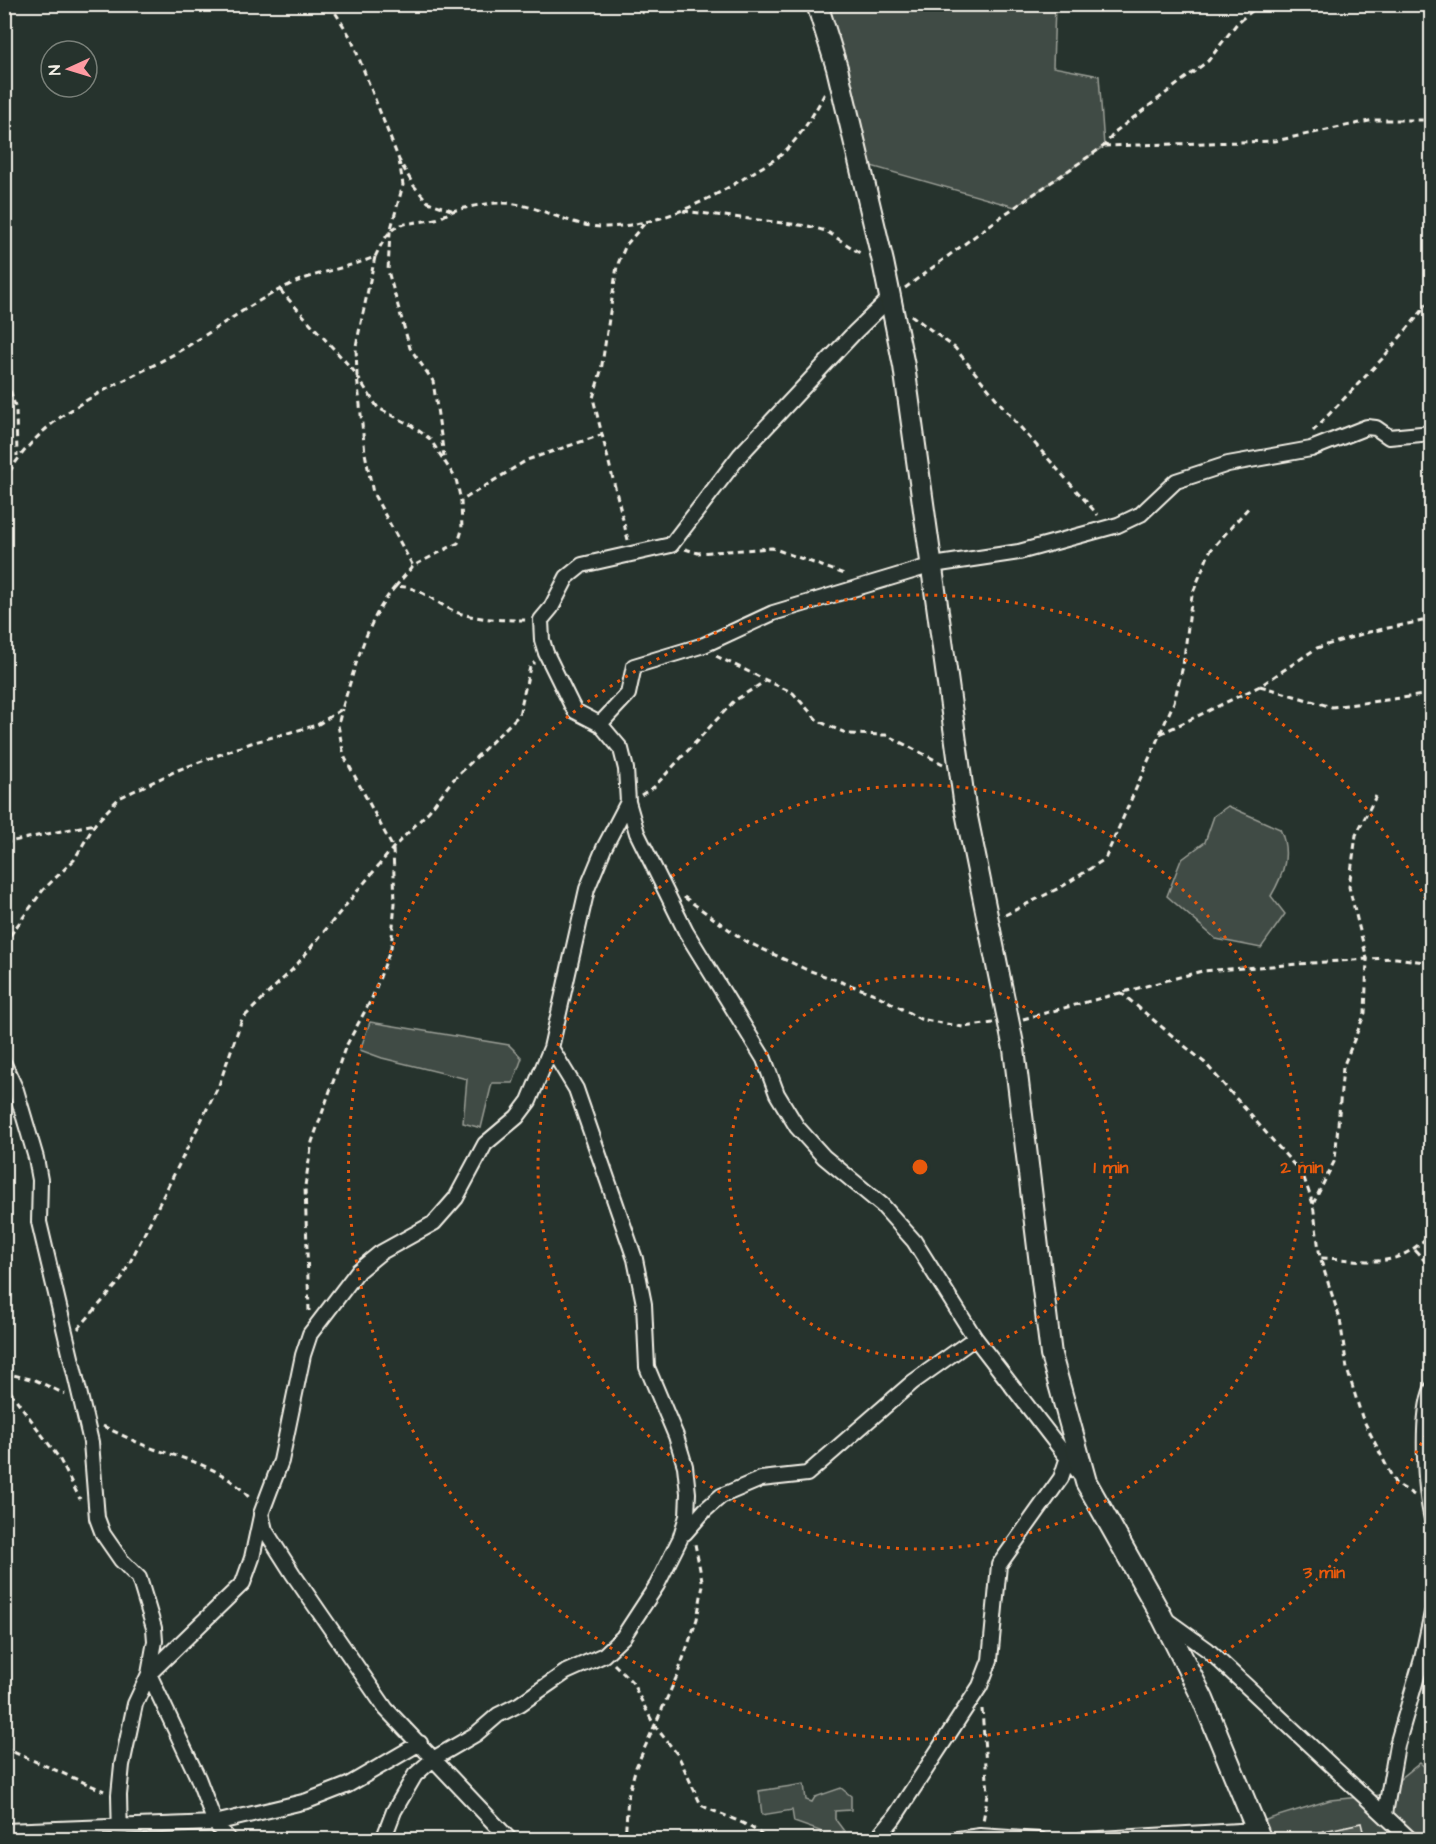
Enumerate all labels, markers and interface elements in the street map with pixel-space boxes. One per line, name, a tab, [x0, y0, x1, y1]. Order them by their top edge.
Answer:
north arrow	[39, 39, 99, 99]
text: N	[44, 64, 66, 76]
text: 1 min	[1093, 1155, 1129, 1180]
text: 2 min	[1279, 1155, 1324, 1180]
centre of rings	[910, 1157, 930, 1177]
text: 3 min	[1302, 1560, 1345, 1585]

